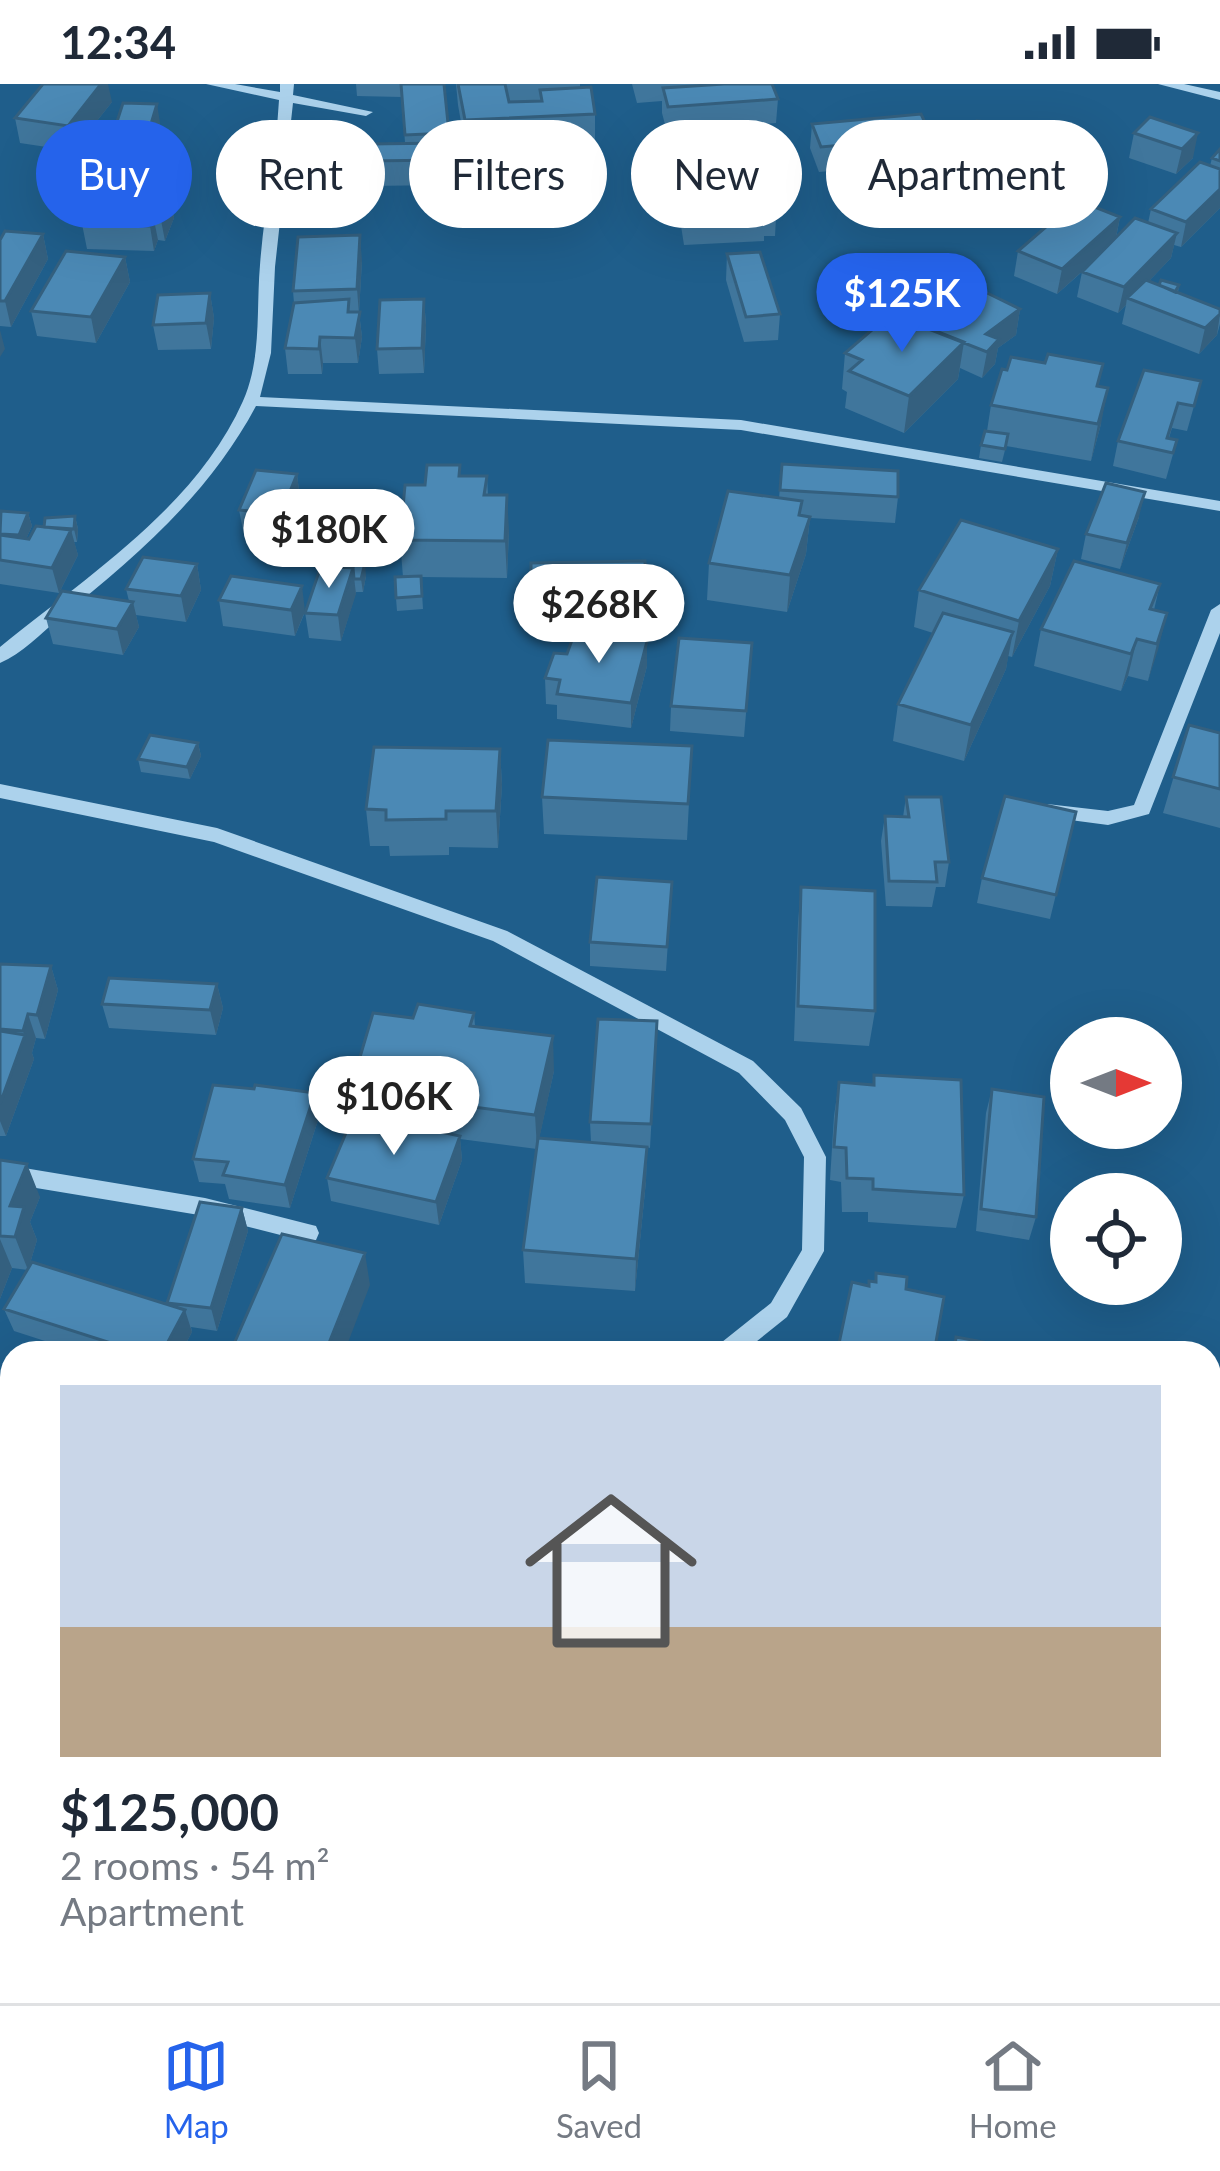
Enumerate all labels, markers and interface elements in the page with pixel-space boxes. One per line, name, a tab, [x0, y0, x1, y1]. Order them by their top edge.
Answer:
text: 12:34	[60, 15, 176, 69]
chip: Buy	[36, 120, 192, 228]
chip: Rent	[216, 120, 385, 228]
chip: Filters	[409, 120, 607, 228]
chip: New	[631, 120, 802, 228]
chip: Apartment	[826, 120, 1108, 228]
pin: $125K	[818, 253, 986, 355]
text: $125K	[843, 269, 961, 315]
pin: $180K	[245, 489, 413, 591]
text: $180K	[270, 505, 388, 551]
pin: $268K	[515, 564, 683, 666]
text: $268K	[540, 580, 658, 626]
north arrow	[1050, 1017, 1182, 1149]
map controls	[1050, 1017, 1182, 1305]
pin: $106K	[310, 1056, 478, 1158]
text: $106K	[335, 1072, 453, 1118]
button: locate	[1050, 1173, 1182, 1305]
icon: home	[503, 1463, 719, 1679]
text: $125,000	[60, 1781, 279, 1842]
text: 2 rooms · 54 m²	[60, 1842, 330, 1888]
text: Apartment	[60, 1888, 244, 1934]
tab: Map	[163, 2033, 229, 2145]
tab: Saved	[556, 2033, 642, 2145]
tab: Home	[969, 2033, 1057, 2145]

